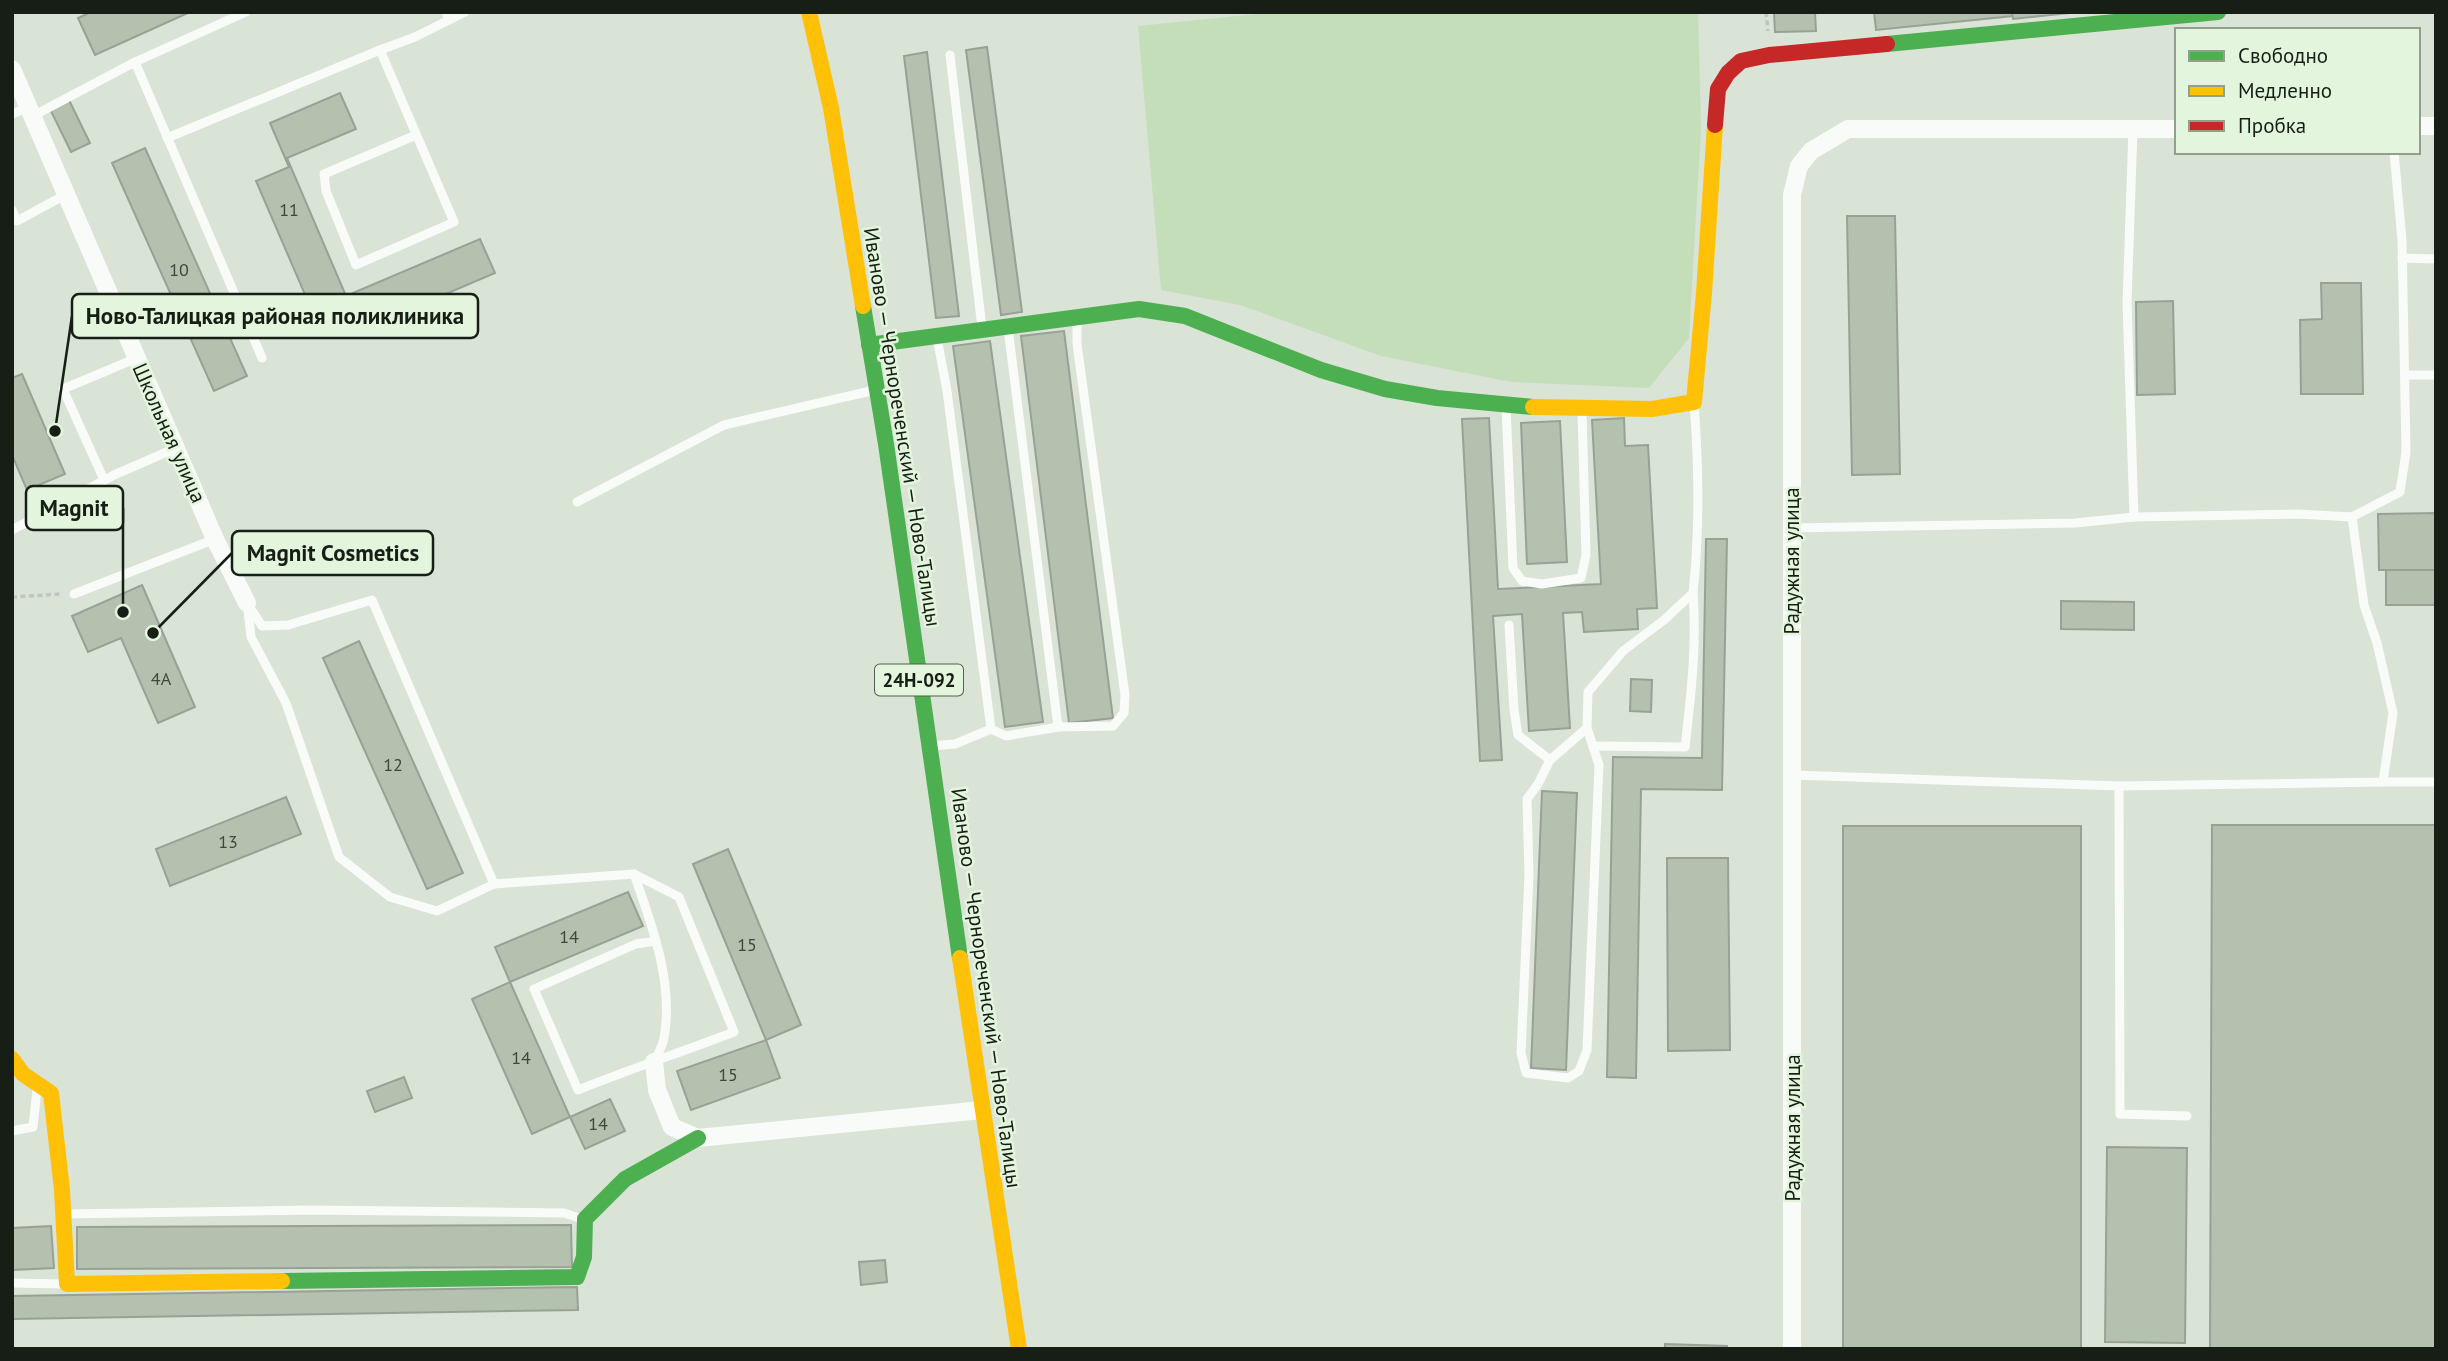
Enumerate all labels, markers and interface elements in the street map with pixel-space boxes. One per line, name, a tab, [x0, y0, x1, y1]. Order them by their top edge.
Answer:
legend	[2175, 28, 2420, 154]
text: Свободно	[2238, 42, 2328, 69]
text: Медленно	[2238, 77, 2332, 104]
text: Пробка	[2238, 112, 2306, 139]
house number: 11	[279, 198, 299, 221]
street label: Иваново — Чернореченский — Ново-Талицы	[858, 225, 947, 628]
house number: 10	[169, 258, 189, 281]
callout: Ново-Талицкая районая поликлиника	[72, 294, 478, 338]
text: Ново-Талицкая районая поликлиника	[86, 301, 464, 330]
street label: Школьная улица	[127, 359, 212, 507]
callout: Magnit	[26, 486, 123, 530]
street label: Радужная улица	[1778, 487, 1805, 635]
text: Magnit	[40, 493, 108, 522]
callout: Magnit Cosmetics	[232, 531, 433, 575]
text: Magnit Cosmetics	[247, 538, 420, 567]
road number: 24Н-092	[875, 664, 963, 695]
house number: 4А	[151, 667, 172, 690]
house number: 12	[383, 753, 403, 776]
street label: Иваново — Чернореченский — Ново-Талицы	[945, 786, 1028, 1190]
house number: 13	[218, 830, 238, 853]
house number: 14	[559, 925, 579, 948]
house number: 15	[737, 933, 757, 956]
house number: 14	[511, 1046, 531, 1069]
street label: Радужная улица	[1779, 1054, 1806, 1202]
house number: 15	[718, 1063, 738, 1086]
house number: 14	[588, 1112, 608, 1135]

